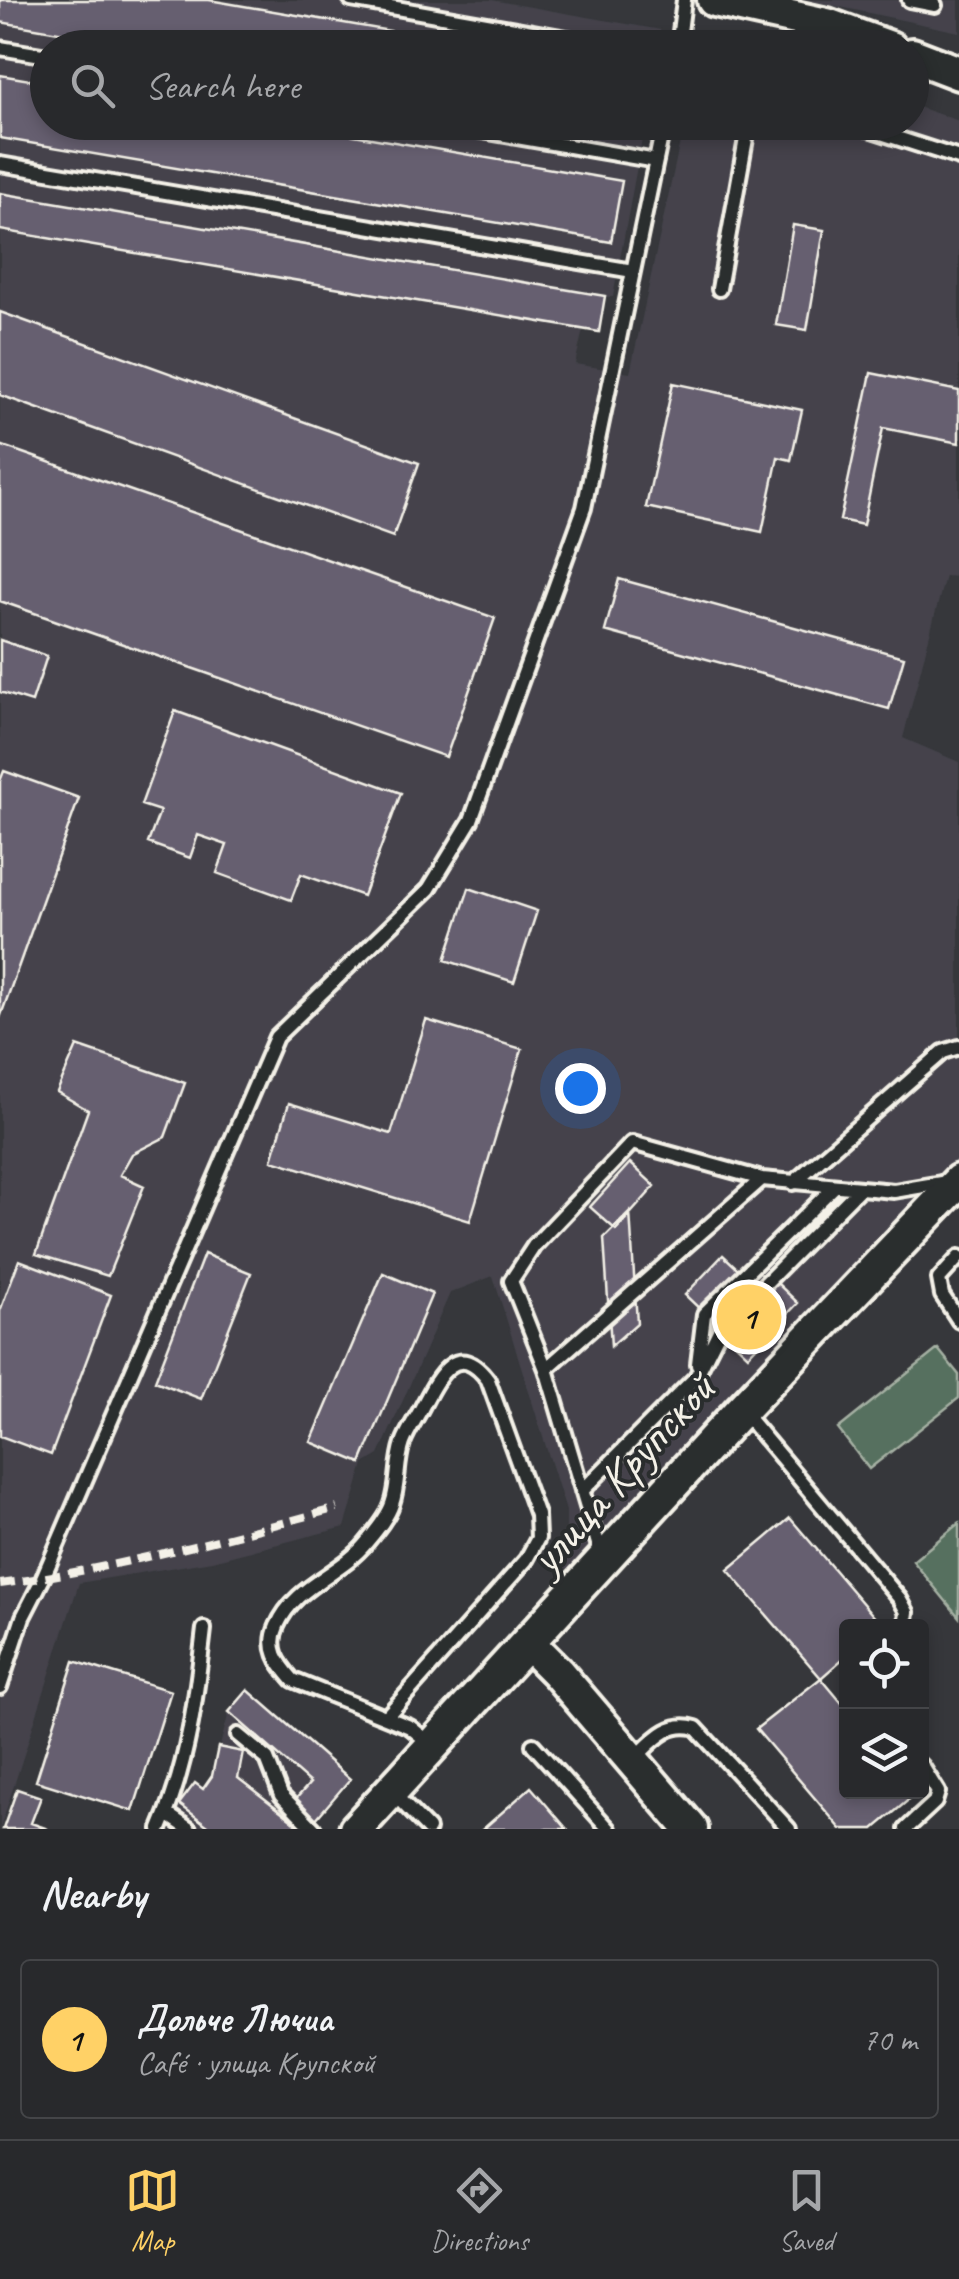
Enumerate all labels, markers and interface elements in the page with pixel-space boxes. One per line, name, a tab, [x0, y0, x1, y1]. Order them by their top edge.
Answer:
search box	[30, 30, 929, 140]
icon: search	[65, 58, 120, 113]
text: Search here	[145, 62, 300, 109]
your location	[555, 1063, 606, 1114]
pin: 1	[716, 1280, 782, 1354]
street label: улица Крупской	[513, 1357, 730, 1589]
map controls	[839, 1619, 929, 1799]
button: locate	[839, 1619, 929, 1709]
button: layers	[839, 1709, 929, 1799]
text: Nearby	[40, 1868, 146, 1921]
text: Дольче Лючиа	[137, 1995, 333, 2042]
text: 1	[67, 2019, 82, 2060]
text: 70 m	[863, 2019, 917, 2060]
text: Café · улица Крупской	[137, 2042, 375, 2083]
tab: Map	[125, 2163, 180, 2258]
tab: Directions	[431, 2163, 528, 2258]
tab: Saved	[779, 2163, 834, 2258]

